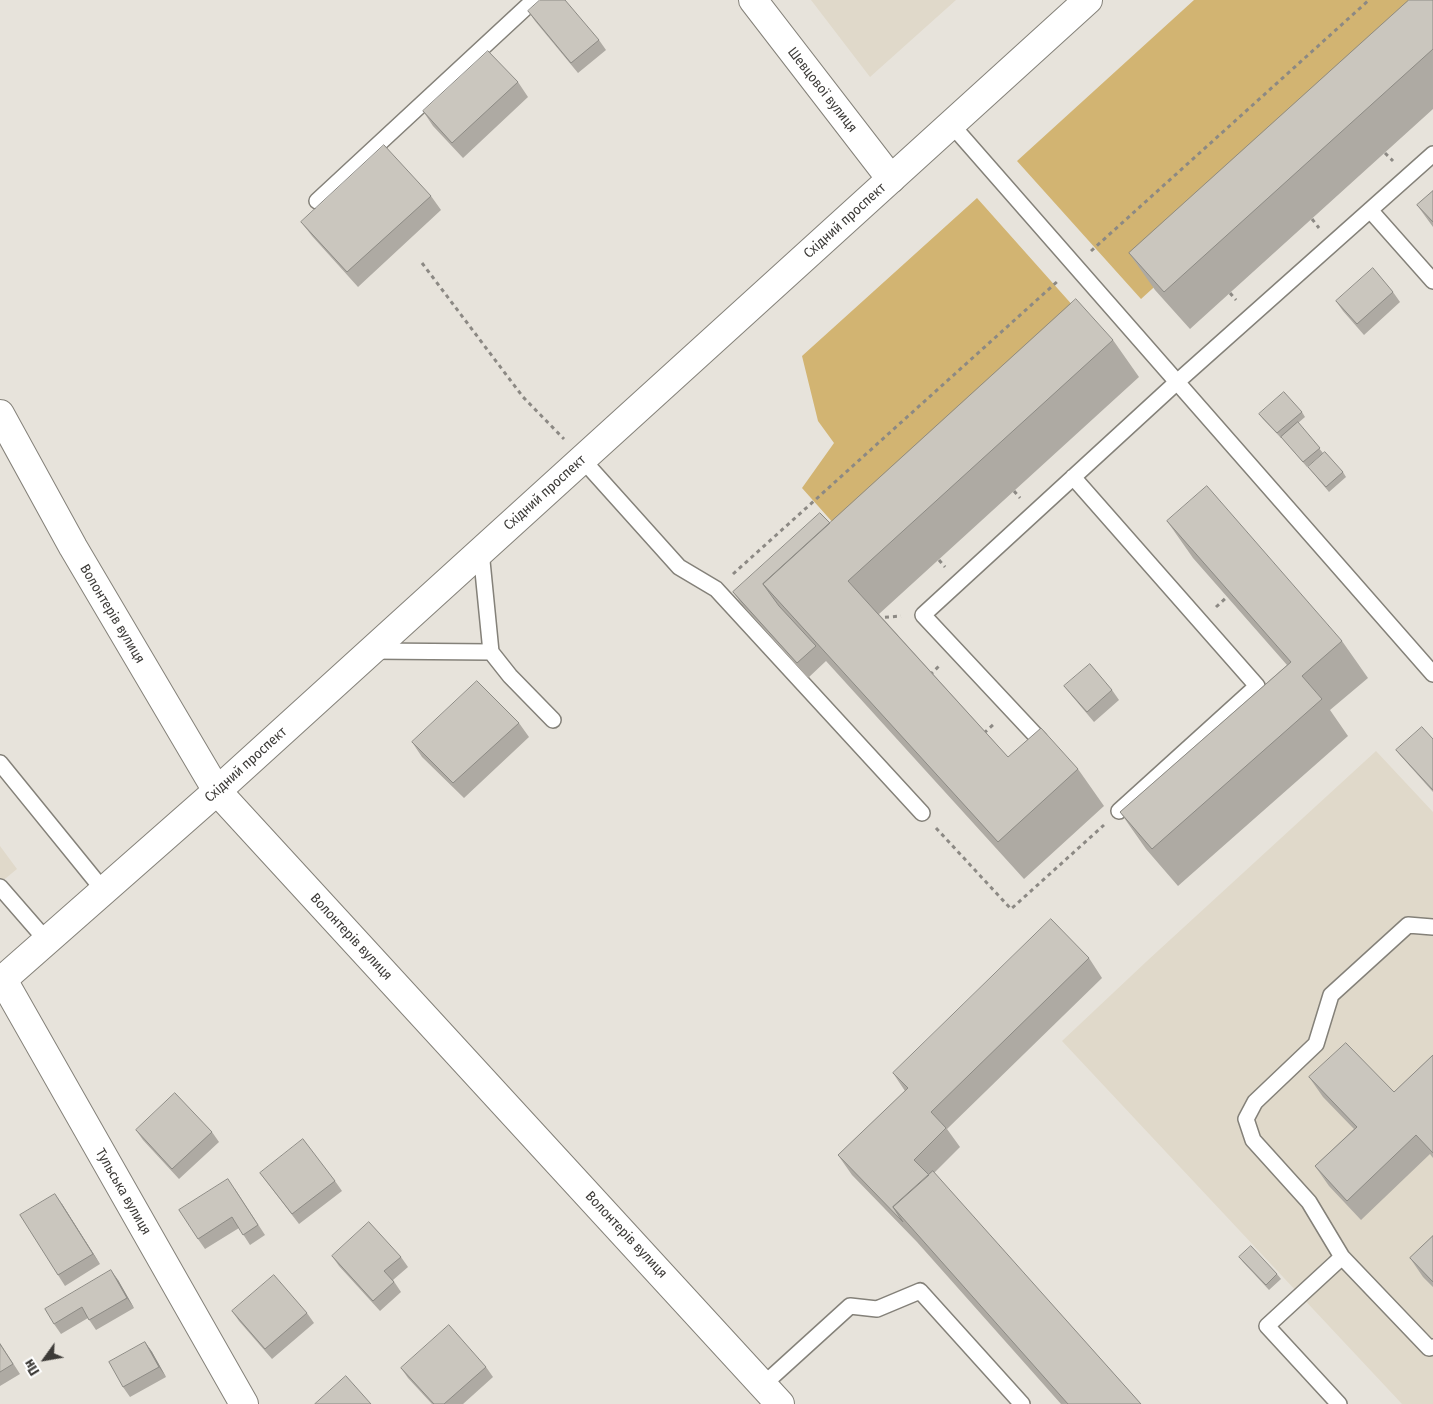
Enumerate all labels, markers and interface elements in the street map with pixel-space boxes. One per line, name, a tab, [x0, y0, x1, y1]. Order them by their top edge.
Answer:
street label: Шевцової вулиця	[784, 44, 860, 136]
street label: Східний проспект	[801, 180, 889, 262]
street label: Східний проспект	[501, 452, 589, 534]
street label: Волонтерів вулиця	[76, 561, 148, 667]
street label: Східний проспект	[202, 724, 290, 806]
street label: Волонтерів вулиця	[307, 890, 395, 984]
street label: Тульська вулиця	[92, 1146, 154, 1238]
street label: Волонтерів вулиця	[582, 1188, 670, 1282]
north arrow	[20, 1334, 70, 1384]
text: Пн	[20, 1356, 43, 1378]

